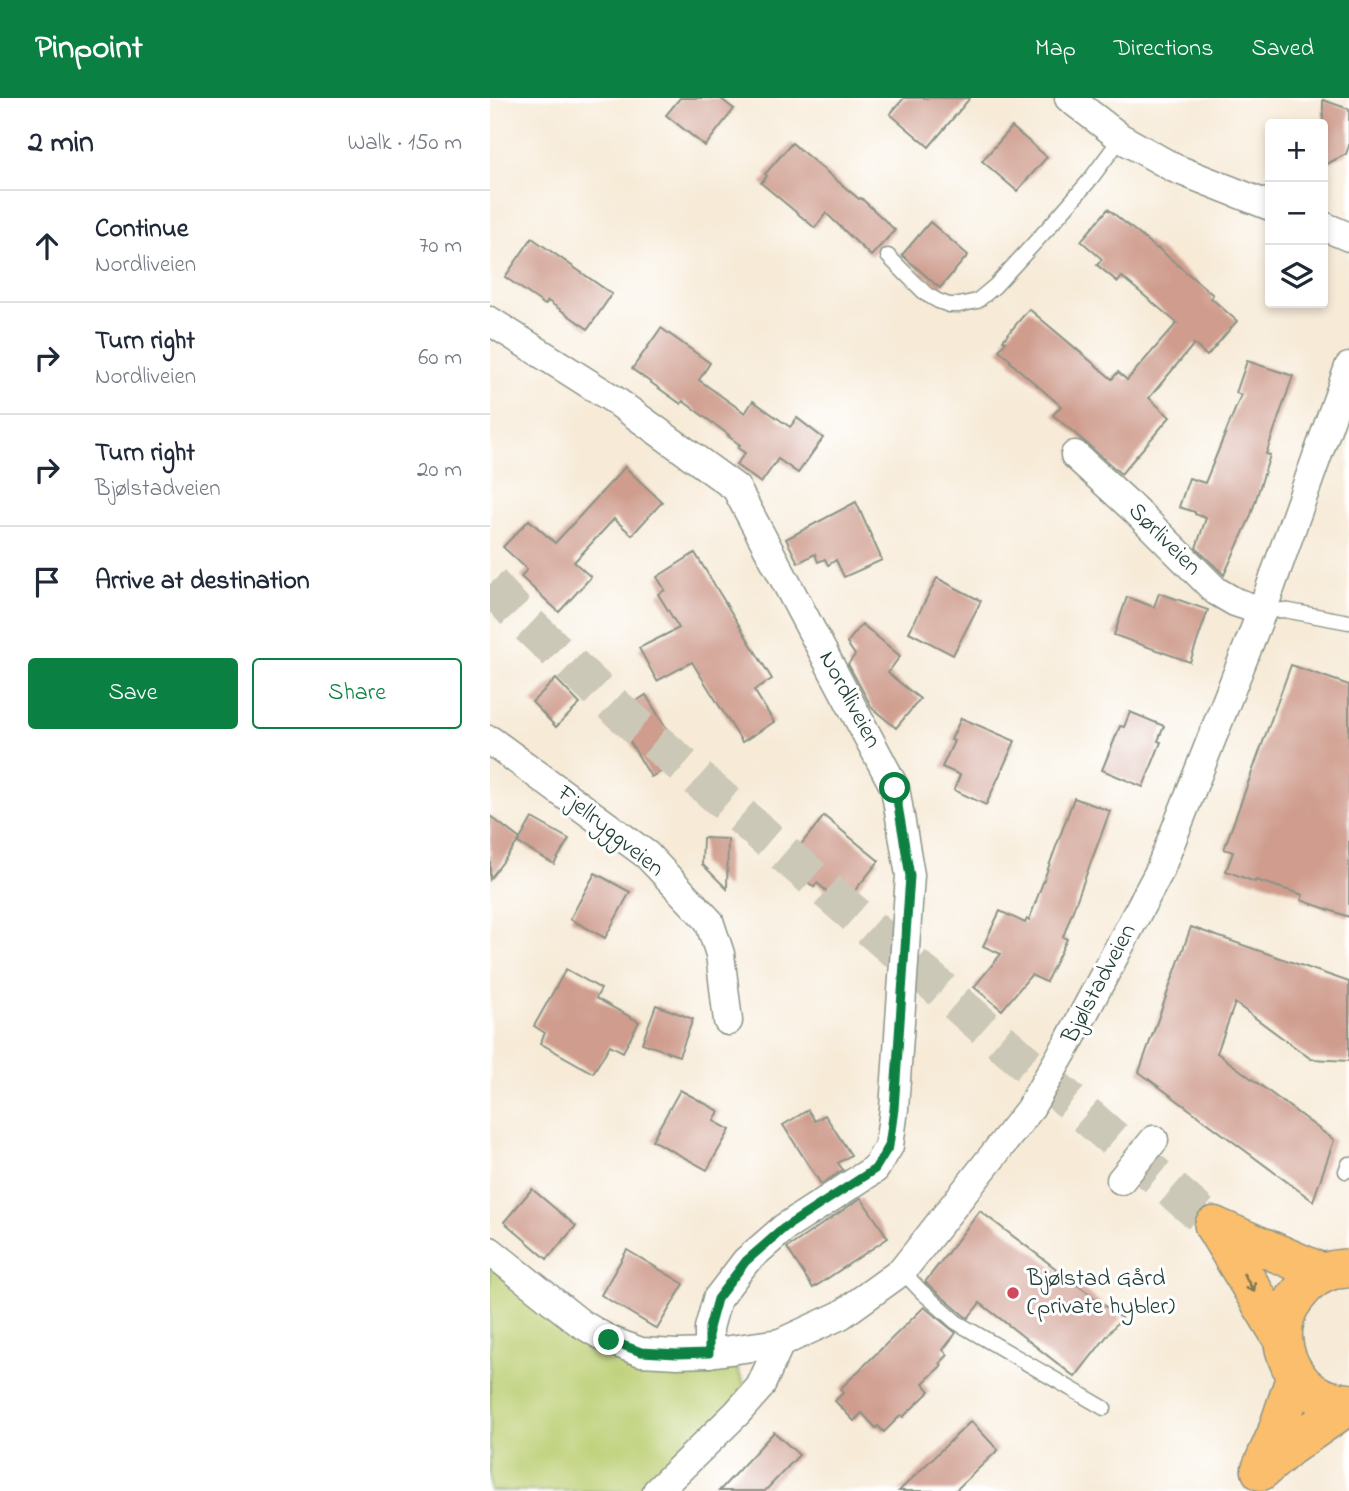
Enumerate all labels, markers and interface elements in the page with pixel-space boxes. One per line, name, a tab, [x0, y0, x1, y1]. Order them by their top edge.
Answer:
text: Pinpoint	[35, 25, 143, 73]
text: Map	[1035, 32, 1076, 67]
text: Directions	[1114, 32, 1213, 67]
text: Saved	[1251, 32, 1314, 67]
map controls	[1265, 119, 1328, 308]
button: +	[1265, 119, 1328, 182]
text: 2 min	[28, 122, 94, 166]
text: Walk · 150 m	[347, 127, 462, 160]
button: −	[1265, 182, 1328, 245]
text: Continue	[95, 211, 188, 249]
icon: ahead	[28, 227, 66, 265]
text: 70 m	[419, 230, 462, 263]
button: layers	[1265, 245, 1328, 308]
text: Nordliveien	[95, 249, 196, 282]
text: Turn right	[95, 323, 195, 361]
icon: right	[28, 339, 66, 377]
text: 60 m	[418, 342, 462, 375]
text: Nordliveien	[95, 361, 196, 394]
text: Turn right	[95, 435, 195, 473]
icon: right	[28, 451, 66, 489]
text: 20 m	[417, 454, 462, 487]
text: Bjølstadveien	[95, 473, 221, 506]
street label: Sørliveien	[1119, 495, 1209, 585]
icon: arrive	[28, 563, 66, 601]
text: Arrive at destination	[95, 563, 310, 601]
street label: Nordliveien	[809, 645, 889, 755]
button: Save	[28, 658, 238, 729]
button: Share	[252, 658, 462, 729]
route start	[879, 772, 910, 803]
street label: Fjellryggveien	[547, 777, 671, 887]
street label: Bjølstadveien	[1053, 918, 1146, 1051]
place label: Bjølstad Gård (private hybler)	[1026, 1262, 1175, 1326]
one-way arrow	[1242, 1273, 1256, 1293]
marker: Bjølstad Gård (private hybler)	[1005, 1285, 1021, 1301]
route end	[593, 1324, 624, 1355]

